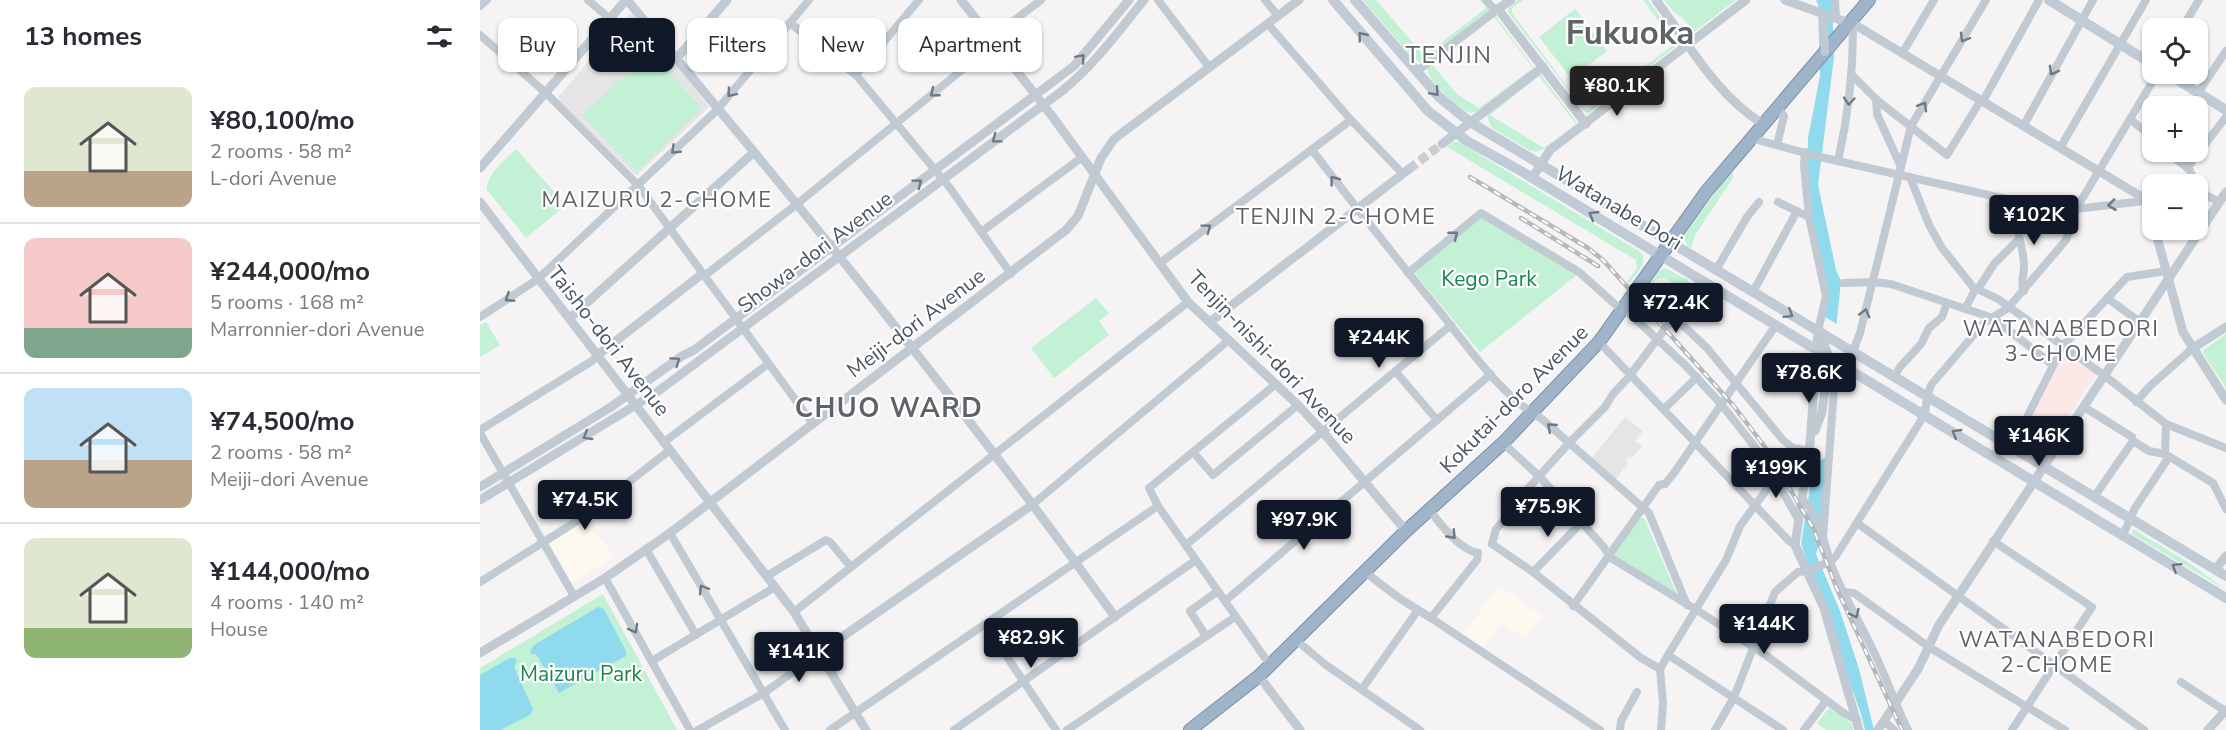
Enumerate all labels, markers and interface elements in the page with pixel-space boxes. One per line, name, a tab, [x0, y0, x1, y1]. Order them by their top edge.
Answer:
district label: Fukuoka	[1566, 11, 1694, 56]
chip: Buy	[498, 18, 577, 72]
chip: Rent	[589, 18, 675, 72]
chip: Filters	[687, 18, 787, 72]
chip: New	[799, 18, 886, 72]
chip: Apartment	[898, 18, 1042, 72]
map controls	[2142, 18, 2208, 240]
button: locate	[2142, 18, 2208, 84]
text: 13 homes	[24, 19, 142, 54]
icon: filters	[423, 20, 456, 53]
one-way arrow	[1358, 32, 1369, 43]
one-way arrow	[1959, 32, 1971, 42]
district label: TENJIN	[1406, 39, 1492, 71]
one-way arrow	[1074, 54, 1085, 65]
one-way arrow	[2049, 65, 2060, 75]
pin: ¥80.1K	[1568, 66, 1666, 117]
text: ¥80.1K	[1584, 72, 1650, 99]
one-way arrow	[1428, 85, 1439, 96]
one-way arrow	[727, 86, 738, 97]
one-way arrow	[929, 86, 940, 97]
button: +	[2142, 96, 2208, 162]
one-way arrow	[1843, 97, 1856, 106]
one-way arrow	[1916, 102, 1928, 112]
text: ¥80,100/mo	[210, 103, 354, 138]
icon: home	[72, 111, 144, 183]
one-way arrow	[991, 132, 1002, 143]
text: 2 rooms · 58 m²	[210, 138, 352, 165]
one-way arrow	[671, 143, 682, 154]
street label: Watanabe Dori	[1550, 159, 1688, 257]
text: L-dori Avenue	[210, 165, 337, 192]
button: −	[2142, 174, 2208, 240]
one-way arrow	[1331, 176, 1342, 187]
one-way arrow	[911, 179, 922, 190]
street label: Showa-dori Avenue	[732, 184, 898, 320]
district label: MAIZURU 2-CHOME	[542, 185, 772, 215]
pin: ¥102K	[1992, 195, 2076, 246]
one-way arrow	[2107, 198, 2116, 211]
text: ¥102K	[2003, 201, 2065, 228]
district label: TENJIN 2-CHOME	[1236, 202, 1436, 232]
one-way arrow	[1589, 210, 1599, 222]
one-way arrow	[1201, 225, 1212, 236]
one-way arrow	[1447, 232, 1458, 243]
text: ¥244,000/mo	[210, 254, 370, 289]
street label: Taisho-dori Avenue	[541, 260, 677, 422]
icon: home	[72, 262, 144, 334]
street label: Meiji-dori Avenue	[841, 262, 991, 384]
street label: Tenjin-nishi-dori Avenue	[1182, 264, 1362, 450]
park label: Kego Park	[1441, 265, 1537, 293]
pin: ¥72.4K	[1627, 283, 1725, 334]
text: 5 rooms · 168 m²	[210, 289, 364, 316]
text: ¥72.4K	[1643, 289, 1709, 316]
one-way arrow	[505, 291, 516, 302]
one-way arrow	[1783, 306, 1793, 318]
one-way arrow	[1858, 308, 1870, 319]
district label: WATANABEDORI 3-CHOME	[1963, 314, 2159, 369]
text: Marronnier-dori Avenue	[210, 316, 424, 343]
pin: ¥244K	[1337, 318, 1421, 369]
street label: Kokutai-doro Avenue	[1434, 319, 1594, 479]
text: ¥244K	[1348, 324, 1410, 351]
pin: ¥78.6K	[1760, 353, 1858, 404]
one-way arrow	[670, 357, 681, 368]
text: ¥78.6K	[1776, 359, 1842, 386]
district label: CHUO WARD	[795, 390, 983, 427]
text: ¥74,500/mo	[210, 404, 354, 439]
icon: home	[72, 412, 144, 484]
pin: ¥146K	[1997, 416, 2081, 467]
text: ¥146K	[2008, 422, 2070, 449]
one-way arrow	[1547, 423, 1558, 434]
one-way arrow	[583, 429, 593, 441]
one-way arrow	[1952, 429, 1962, 441]
text: 2 rooms · 58 m²	[210, 439, 352, 466]
pin: ¥199K	[1734, 448, 1818, 499]
text: ¥199K	[1745, 454, 1807, 481]
text: Meiji-dori Avenue	[210, 466, 368, 493]
pin: ¥74.5K	[536, 480, 634, 531]
text: ¥74.5K	[552, 486, 618, 513]
pin: ¥75.9K	[1499, 487, 1597, 538]
text: ¥75.9K	[1515, 493, 1581, 520]
pin: ¥97.9K	[1255, 500, 1353, 551]
text: ¥97.9K	[1271, 506, 1337, 533]
one-way arrow	[1444, 527, 1455, 538]
text: ¥144,000/mo	[210, 554, 370, 589]
icon: home	[72, 562, 144, 634]
one-way arrow	[2172, 563, 2182, 575]
one-way arrow	[698, 585, 710, 595]
text: 4 rooms · 140 m²	[210, 589, 364, 616]
pin: ¥144K	[1722, 604, 1806, 655]
one-way arrow	[1848, 608, 1860, 619]
text: ¥144K	[1733, 610, 1795, 637]
text: House	[210, 616, 268, 643]
pin: ¥82.9K	[982, 618, 1080, 669]
one-way arrow	[627, 623, 638, 633]
text: ¥82.9K	[998, 624, 1064, 651]
district label: WATANABEDORI 2-CHOME	[1959, 625, 2155, 680]
pin: ¥141K	[757, 632, 841, 683]
text: ¥141K	[768, 638, 830, 665]
park label: Maizuru Park	[520, 660, 643, 688]

